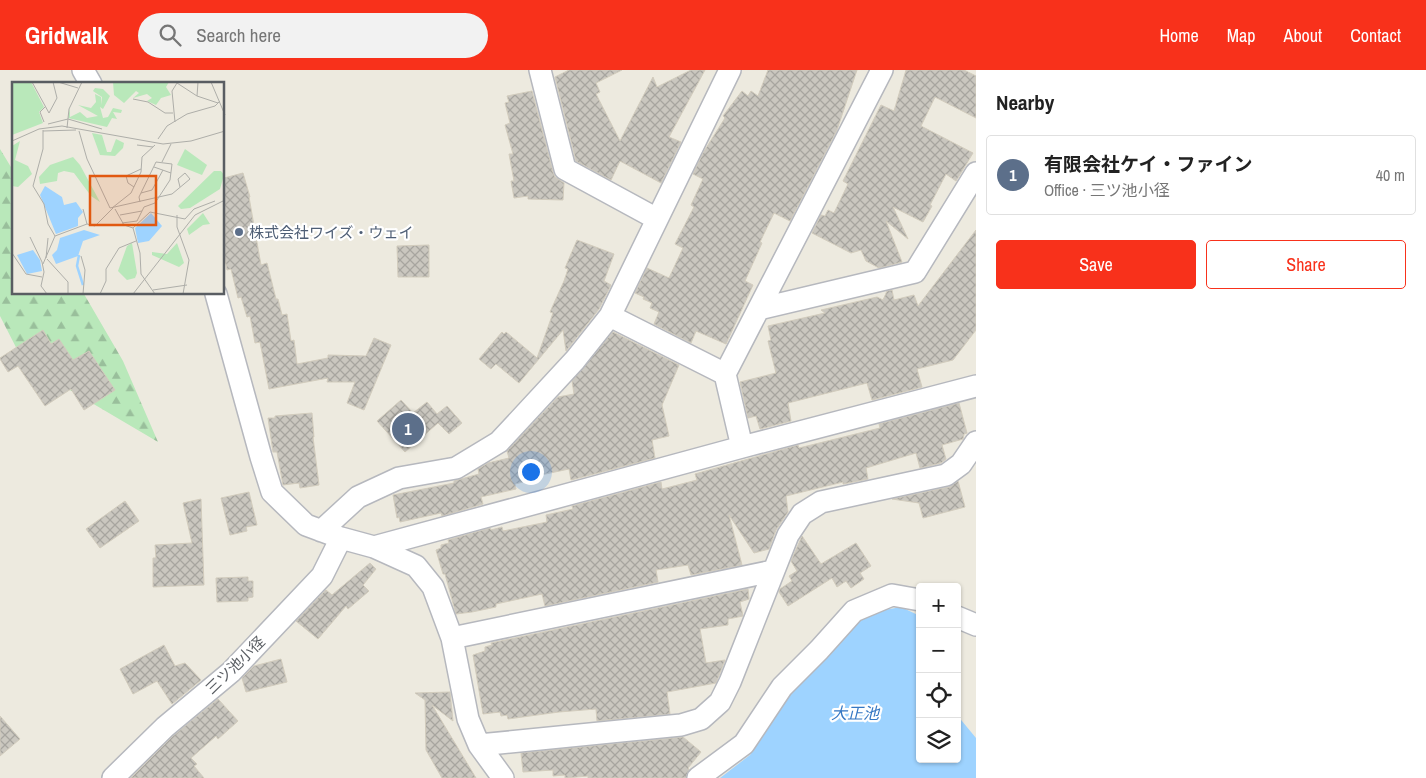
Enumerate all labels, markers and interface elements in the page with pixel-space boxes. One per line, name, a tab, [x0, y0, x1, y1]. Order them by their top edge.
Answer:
search box	[138, 13, 488, 58]
text: Gridwalk	[25, 19, 108, 51]
icon: search	[156, 21, 184, 49]
text: Search here	[196, 22, 281, 48]
text: Home	[1159, 23, 1199, 48]
text: Map	[1227, 23, 1256, 48]
text: About	[1284, 23, 1322, 48]
text: Contact	[1350, 23, 1401, 48]
inset map	[12, 82, 225, 295]
text: Nearby	[996, 88, 1054, 117]
text: 有限会社ケイ・ファイン	[1044, 151, 1253, 177]
text: 1	[1009, 164, 1017, 186]
text: 40 m	[1376, 164, 1405, 186]
text: Office · 三ツ池小径	[1044, 179, 1170, 201]
place label: 株式会社ワイズ・ウェイ	[249, 222, 414, 243]
marker: 株式会社ワイズ・ウェイ	[233, 226, 245, 238]
button: Save	[996, 240, 1196, 289]
button: Share	[1206, 240, 1406, 289]
pin: 1	[392, 410, 424, 448]
your location	[518, 459, 544, 485]
map controls	[916, 583, 961, 763]
button: +	[916, 583, 961, 628]
button: −	[916, 628, 961, 673]
street label: 三ツ池小径	[201, 631, 269, 699]
button: locate	[916, 673, 961, 718]
water label: 大正池	[831, 702, 881, 724]
button: layers	[916, 718, 961, 763]

